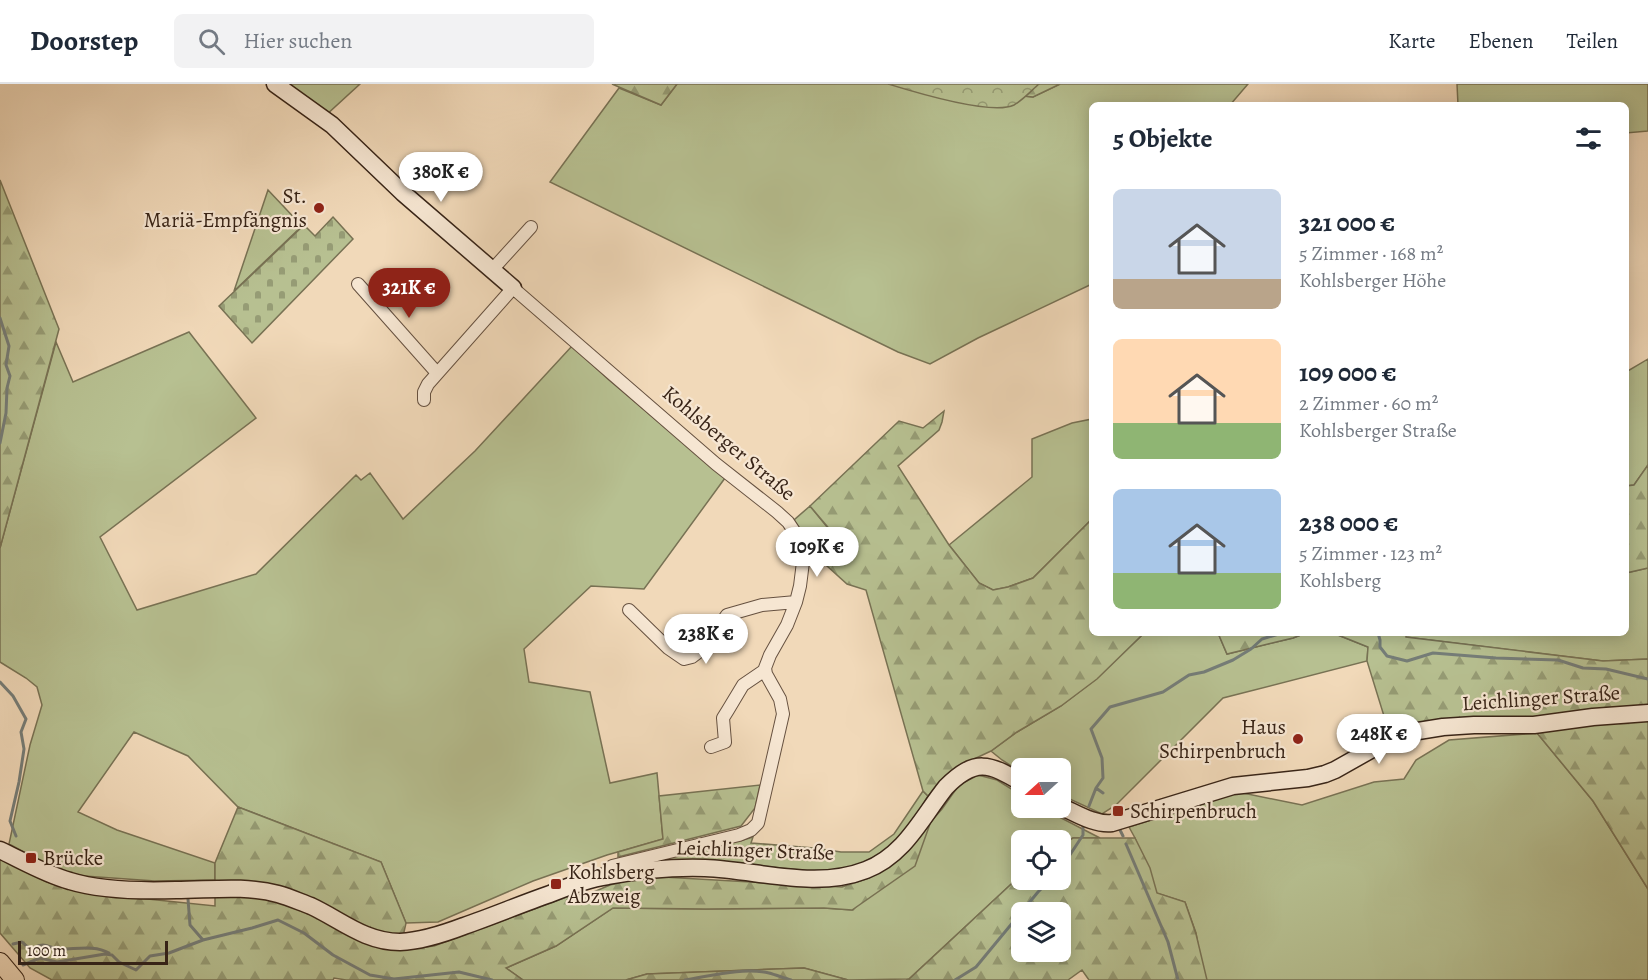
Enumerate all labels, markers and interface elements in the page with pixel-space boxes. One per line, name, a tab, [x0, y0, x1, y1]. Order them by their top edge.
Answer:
search box	[174, 14, 594, 68]
text: Doorstep	[30, 22, 138, 60]
icon: search	[195, 25, 228, 58]
text: Hier suchen	[243, 26, 352, 56]
text: Karte	[1388, 27, 1436, 55]
text: Ebenen	[1469, 27, 1533, 55]
text: Teilen	[1566, 27, 1618, 55]
text: 5 Objekte	[1113, 121, 1213, 156]
icon: filters	[1572, 122, 1605, 155]
pin: 380K €	[392, 152, 490, 203]
text: 380K €	[413, 158, 469, 185]
place label: St. Mariä-Empfängnis	[144, 182, 307, 234]
marker: St. Mariä-Empfängnis	[312, 201, 326, 215]
text: 321 000 €	[1299, 205, 1395, 240]
icon: home	[1161, 213, 1233, 285]
text: 5 Zimmer · 168 m²	[1299, 240, 1443, 267]
text: Kohlsberger Höhe	[1299, 267, 1446, 294]
pin: 321K €	[360, 268, 458, 319]
text: 321K €	[382, 274, 436, 301]
text: 109 000 €	[1299, 355, 1397, 390]
icon: home	[1161, 363, 1233, 435]
street label: Kohlsberger Straße	[657, 379, 801, 507]
text: 2 Zimmer · 60 m²	[1299, 390, 1438, 417]
text: Kohlsberger Straße	[1299, 417, 1457, 444]
text: 238 000 €	[1299, 505, 1398, 540]
icon: home	[1161, 513, 1233, 585]
pin: 109K €	[768, 527, 866, 578]
text: 109K €	[790, 533, 844, 560]
text: 5 Zimmer · 123 m²	[1299, 540, 1442, 567]
text: Kohlsberg	[1299, 567, 1381, 594]
pin: 238K €	[657, 614, 755, 665]
text: 238K €	[678, 620, 734, 647]
street label: Leichlinger Straße	[1461, 679, 1621, 717]
place label: Haus Schirpenbruch	[1159, 713, 1286, 765]
pin: 248K €	[1330, 714, 1428, 765]
text: 248K €	[1351, 720, 1407, 747]
marker: Haus Schirpenbruch	[1291, 732, 1305, 746]
north arrow	[1011, 758, 1071, 818]
map controls	[1011, 758, 1071, 962]
place label: Schirpenbruch	[1130, 797, 1257, 825]
marker: Schirpenbruch	[1111, 804, 1125, 818]
button: locate	[1011, 830, 1071, 890]
street label: Leichlinger Straße	[675, 833, 835, 867]
place label: Brücke	[43, 844, 103, 872]
marker: Brücke	[24, 851, 38, 865]
place label: Kohlsberg Abzweig	[567, 858, 655, 910]
marker: Kohlsberg Abzweig	[549, 877, 563, 891]
button: layers	[1011, 902, 1071, 962]
scale bar	[18, 938, 168, 966]
text: 100 m	[27, 940, 66, 962]

